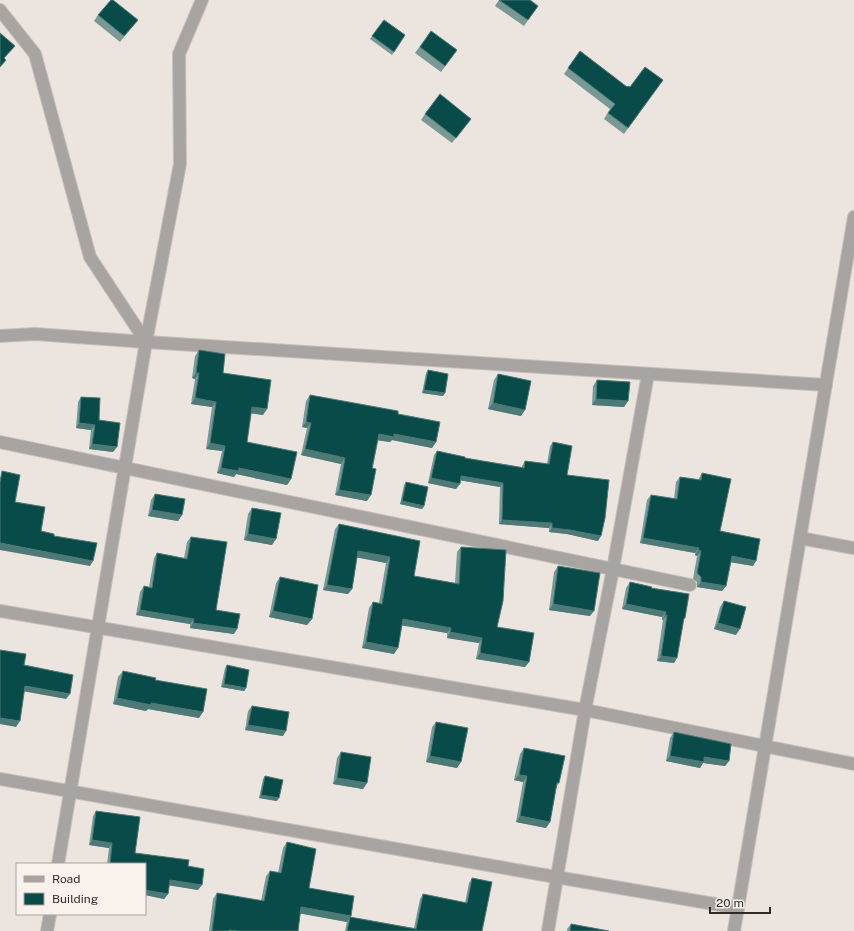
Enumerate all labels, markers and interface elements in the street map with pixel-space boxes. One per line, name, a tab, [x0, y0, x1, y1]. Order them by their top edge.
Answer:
legend	[16, 863, 146, 915]
text: Road	[52, 872, 80, 886]
scale bar	[710, 889, 770, 915]
text: Building	[52, 892, 98, 906]
text: 20 m	[716, 896, 744, 910]

